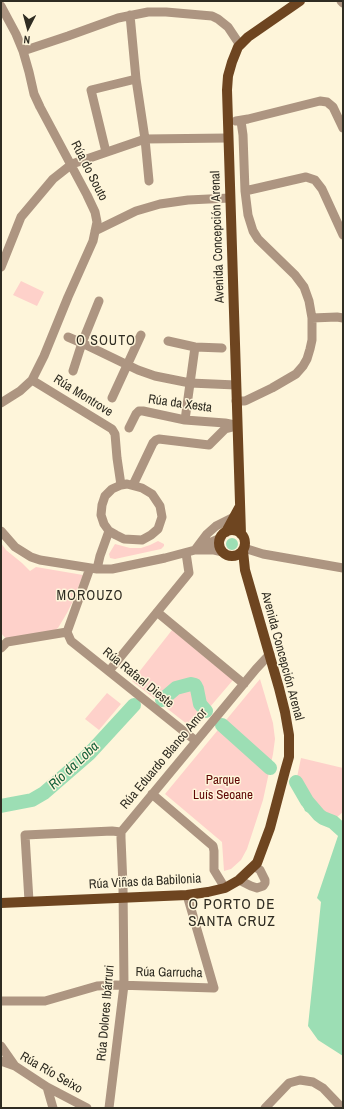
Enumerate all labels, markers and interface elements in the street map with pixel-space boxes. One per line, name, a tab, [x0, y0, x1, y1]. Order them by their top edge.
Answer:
north arrow	[8, 8, 48, 48]
text: N	[23, 33, 31, 47]
street label: Rúa do Souto	[67, 138, 111, 204]
street label: Avenida Concepción Arenal	[208, 170, 228, 304]
district label: O SOUTO	[76, 333, 136, 349]
street label: Rúa Montrove	[50, 372, 116, 420]
street label: Rúa da Xesta	[147, 392, 213, 416]
district label: MOROUZO	[57, 588, 123, 604]
street label: Avenida Concepción Arenal	[257, 590, 307, 722]
street label: Rúa Rafael Dieste	[99, 645, 177, 711]
street label: Rúa Eduardo Blanco Amor	[117, 705, 211, 813]
water label: Río da Loba	[45, 739, 103, 793]
park label: Parque Luís Seoane	[193, 773, 253, 804]
street label: Rúa Viñas da Babilonia	[88, 871, 202, 893]
district label: O PORTO DE SANTA CRUZ	[188, 896, 276, 931]
street label: Rúa Dolores Ibárruri	[94, 964, 118, 1062]
street label: Rúa Garrucha	[135, 965, 203, 981]
street label: Rúa Río Seixo	[17, 1049, 85, 1097]

